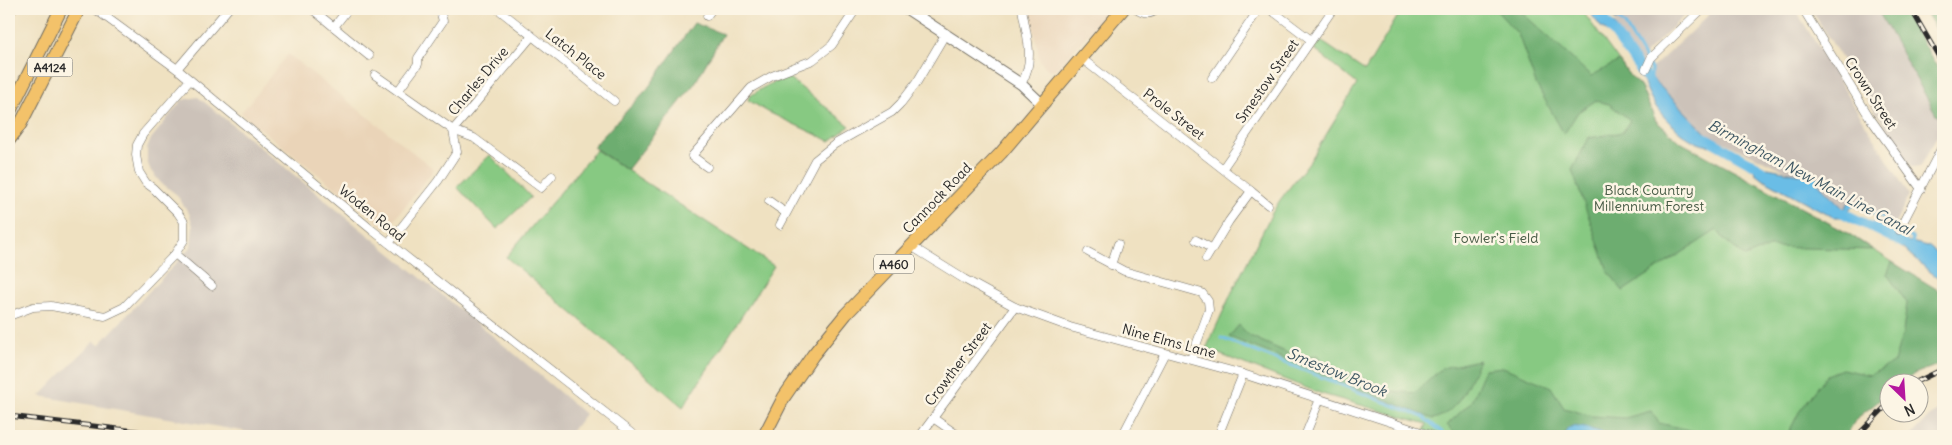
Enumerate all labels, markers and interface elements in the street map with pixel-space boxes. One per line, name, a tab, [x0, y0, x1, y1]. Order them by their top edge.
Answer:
street label: Latch Place	[542, 25, 610, 83]
street label: Smestow Street	[1231, 35, 1303, 126]
street label: Charles Drive	[444, 43, 512, 119]
street label: Crown Street	[1841, 54, 1901, 133]
road number: A4124	[28, 58, 72, 76]
street label: Prole Street	[1140, 84, 1209, 144]
water label: Birmingham New Main Line Canal	[1705, 115, 1917, 240]
street label: Cannock Road	[899, 159, 975, 237]
street label: Woden Road	[335, 181, 409, 245]
park label: Black Country Millennium Forest	[1594, 181, 1705, 215]
park label: Fowler's Field	[1454, 229, 1538, 247]
road number: A460	[874, 254, 914, 274]
street label: Crowther Street	[921, 318, 996, 409]
street label: Nine Elms Lane	[1120, 320, 1218, 362]
water label: Smestow Brook	[1284, 343, 1391, 401]
north arrow	[1880, 372, 1930, 422]
text: N	[1901, 400, 1918, 420]

